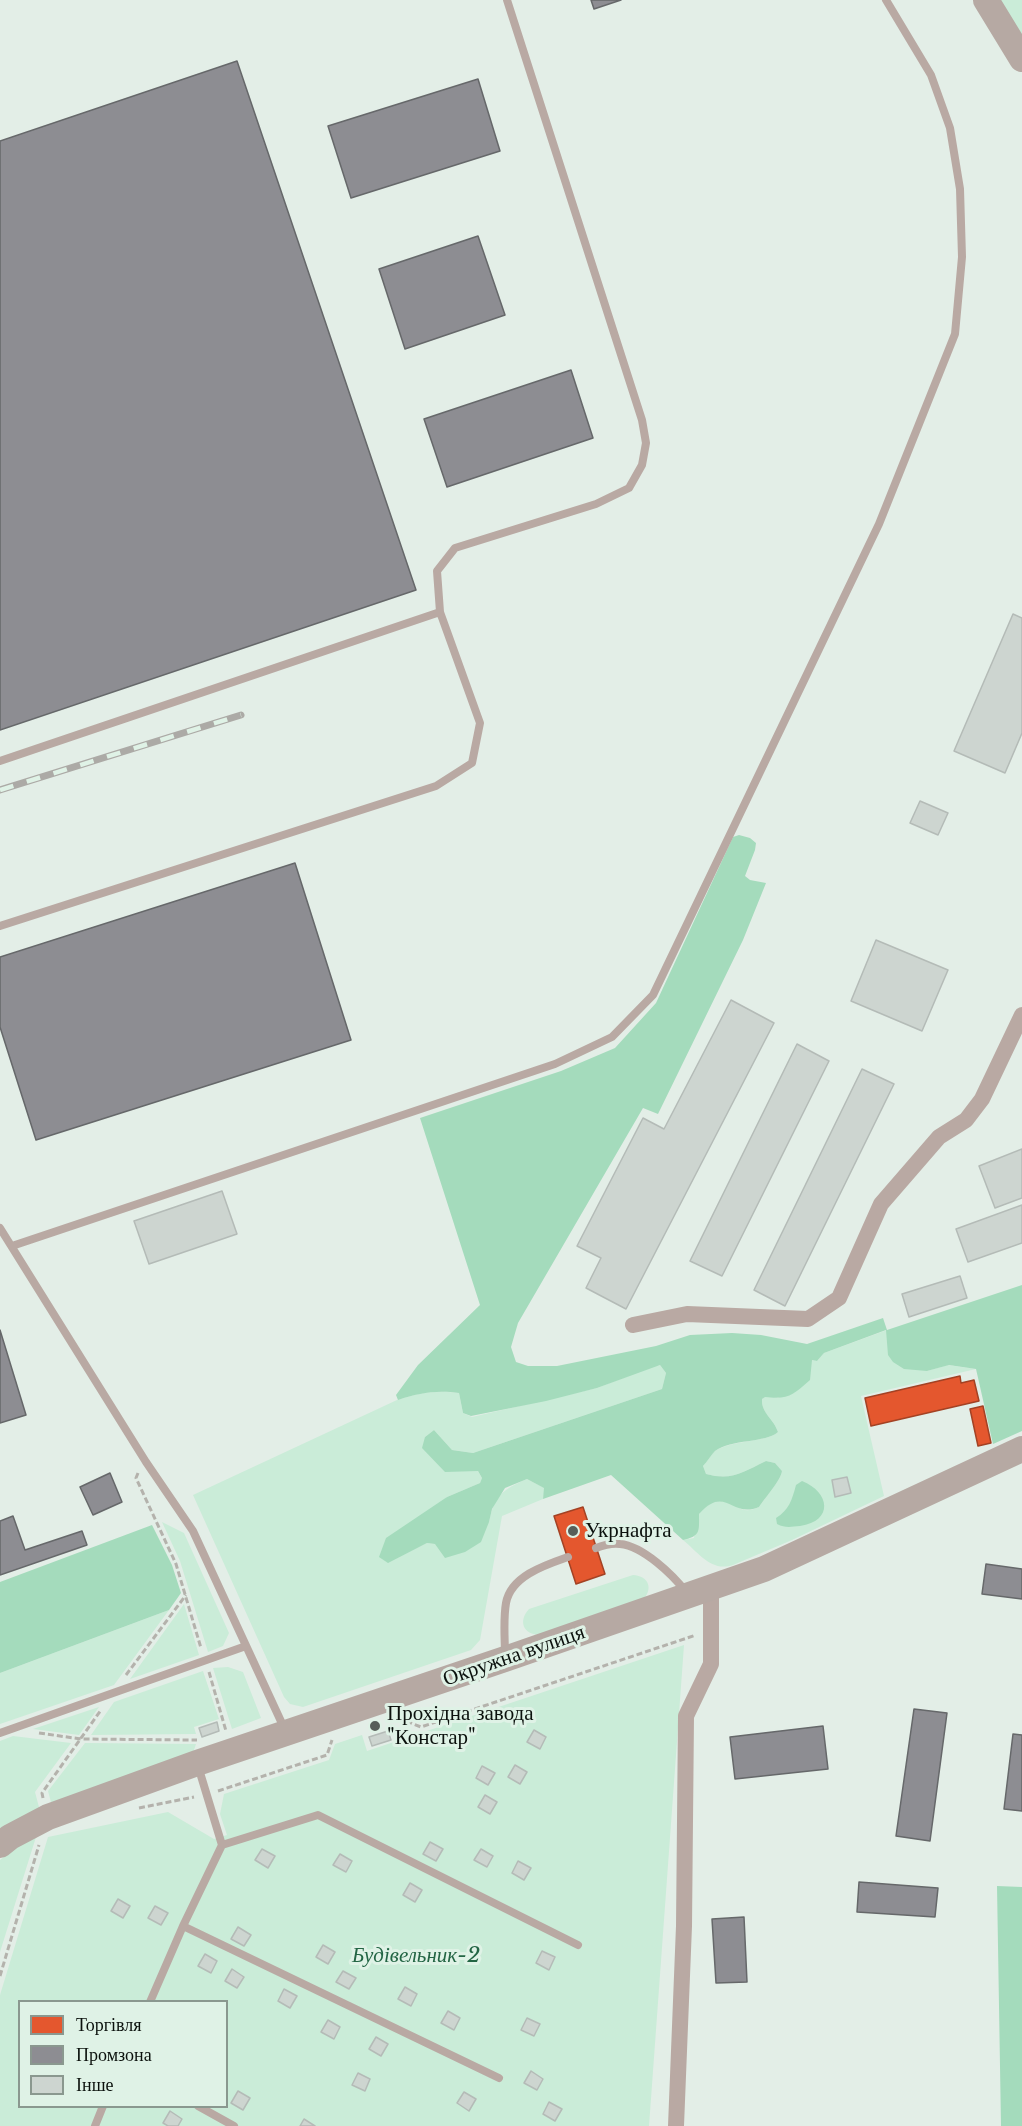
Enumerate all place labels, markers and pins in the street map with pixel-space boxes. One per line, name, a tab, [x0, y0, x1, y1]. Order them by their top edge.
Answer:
place label: Укрнафта	[585, 1518, 672, 1544]
marker: Укрнафта	[566, 1524, 580, 1538]
place label: Прохідна завода "Констар"	[387, 1701, 534, 1751]
marker: Прохідна завода "Констар"	[368, 1719, 382, 1733]

